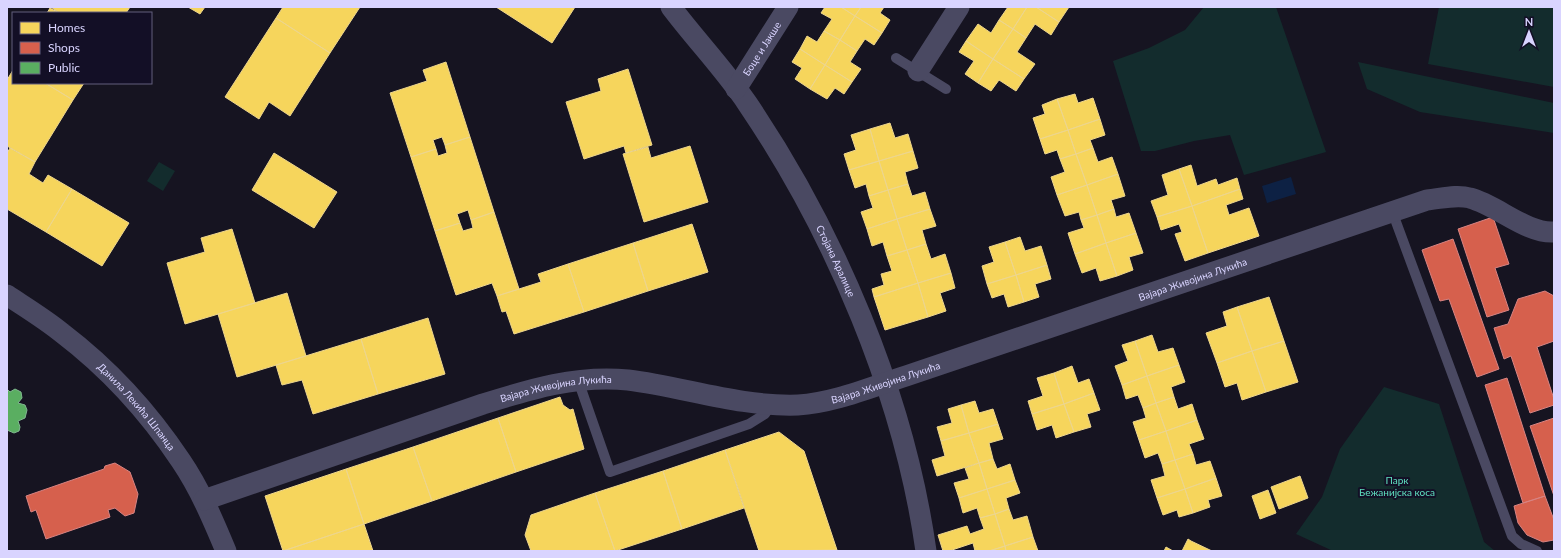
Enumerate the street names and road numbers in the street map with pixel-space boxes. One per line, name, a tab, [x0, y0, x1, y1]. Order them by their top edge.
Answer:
street label: Боце и Јакше	[740, 19, 783, 78]
street label: Стојана Аралице	[814, 223, 858, 299]
street label: Вајара Живојина Лукића	[1137, 255, 1249, 303]
street label: Вајара Живојина Лукића	[830, 359, 942, 406]
street label: Данила Лекића Шпанца	[95, 360, 178, 453]
street label: Вајара Живојина Лукића	[499, 373, 612, 404]

